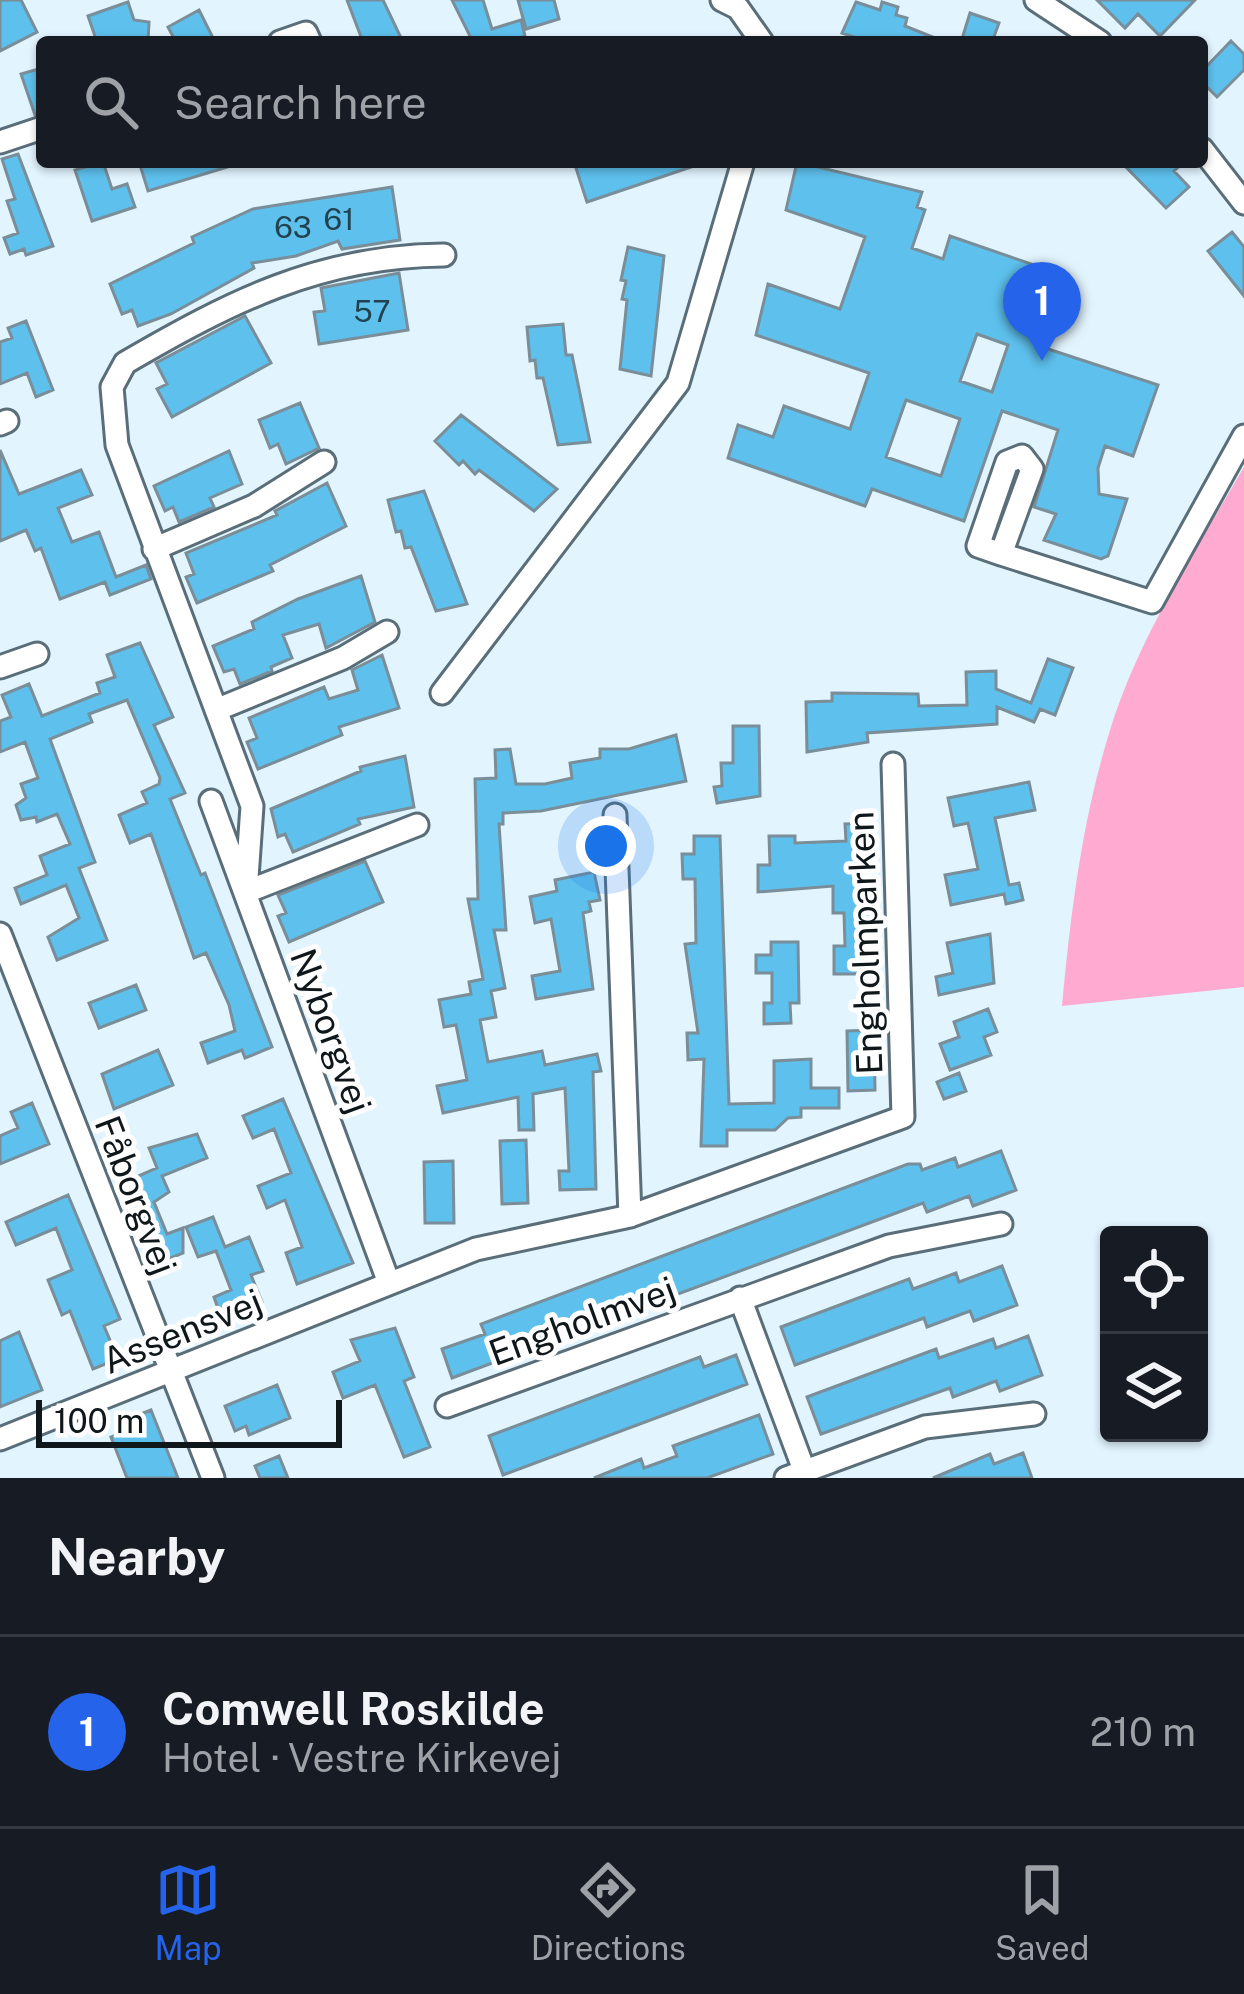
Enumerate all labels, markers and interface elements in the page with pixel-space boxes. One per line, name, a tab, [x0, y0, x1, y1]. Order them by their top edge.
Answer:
search box	[36, 36, 1208, 168]
icon: search	[78, 69, 144, 135]
text: Search here	[174, 76, 427, 129]
house number: 61	[324, 201, 354, 237]
house number: 63	[274, 209, 312, 245]
pin: 1	[1003, 262, 1081, 361]
house number: 57	[353, 293, 391, 329]
street label: Engholmparken	[839, 810, 891, 1076]
your location	[576, 816, 636, 876]
street label: Nyborgvej	[282, 943, 380, 1119]
street label: Fåborgvej	[87, 1110, 185, 1280]
map controls	[1100, 1226, 1208, 1442]
button: locate	[1100, 1226, 1208, 1334]
street label: Engholmvej	[483, 1268, 681, 1374]
street label: Assensvej	[96, 1280, 268, 1382]
button: layers	[1100, 1334, 1208, 1442]
scale bar	[36, 1394, 342, 1447]
text: 100 m	[54, 1402, 144, 1440]
text: Nearby	[48, 1527, 225, 1586]
text: Comwell Roskilde	[162, 1682, 545, 1735]
text: 1	[79, 1709, 95, 1755]
text: 210 m	[1090, 1709, 1196, 1755]
text: Hotel · Vestre Kirkevej	[162, 1735, 561, 1781]
tab: Map	[155, 1857, 222, 1967]
tab: Directions	[531, 1857, 686, 1967]
tab: Saved	[995, 1857, 1089, 1967]

